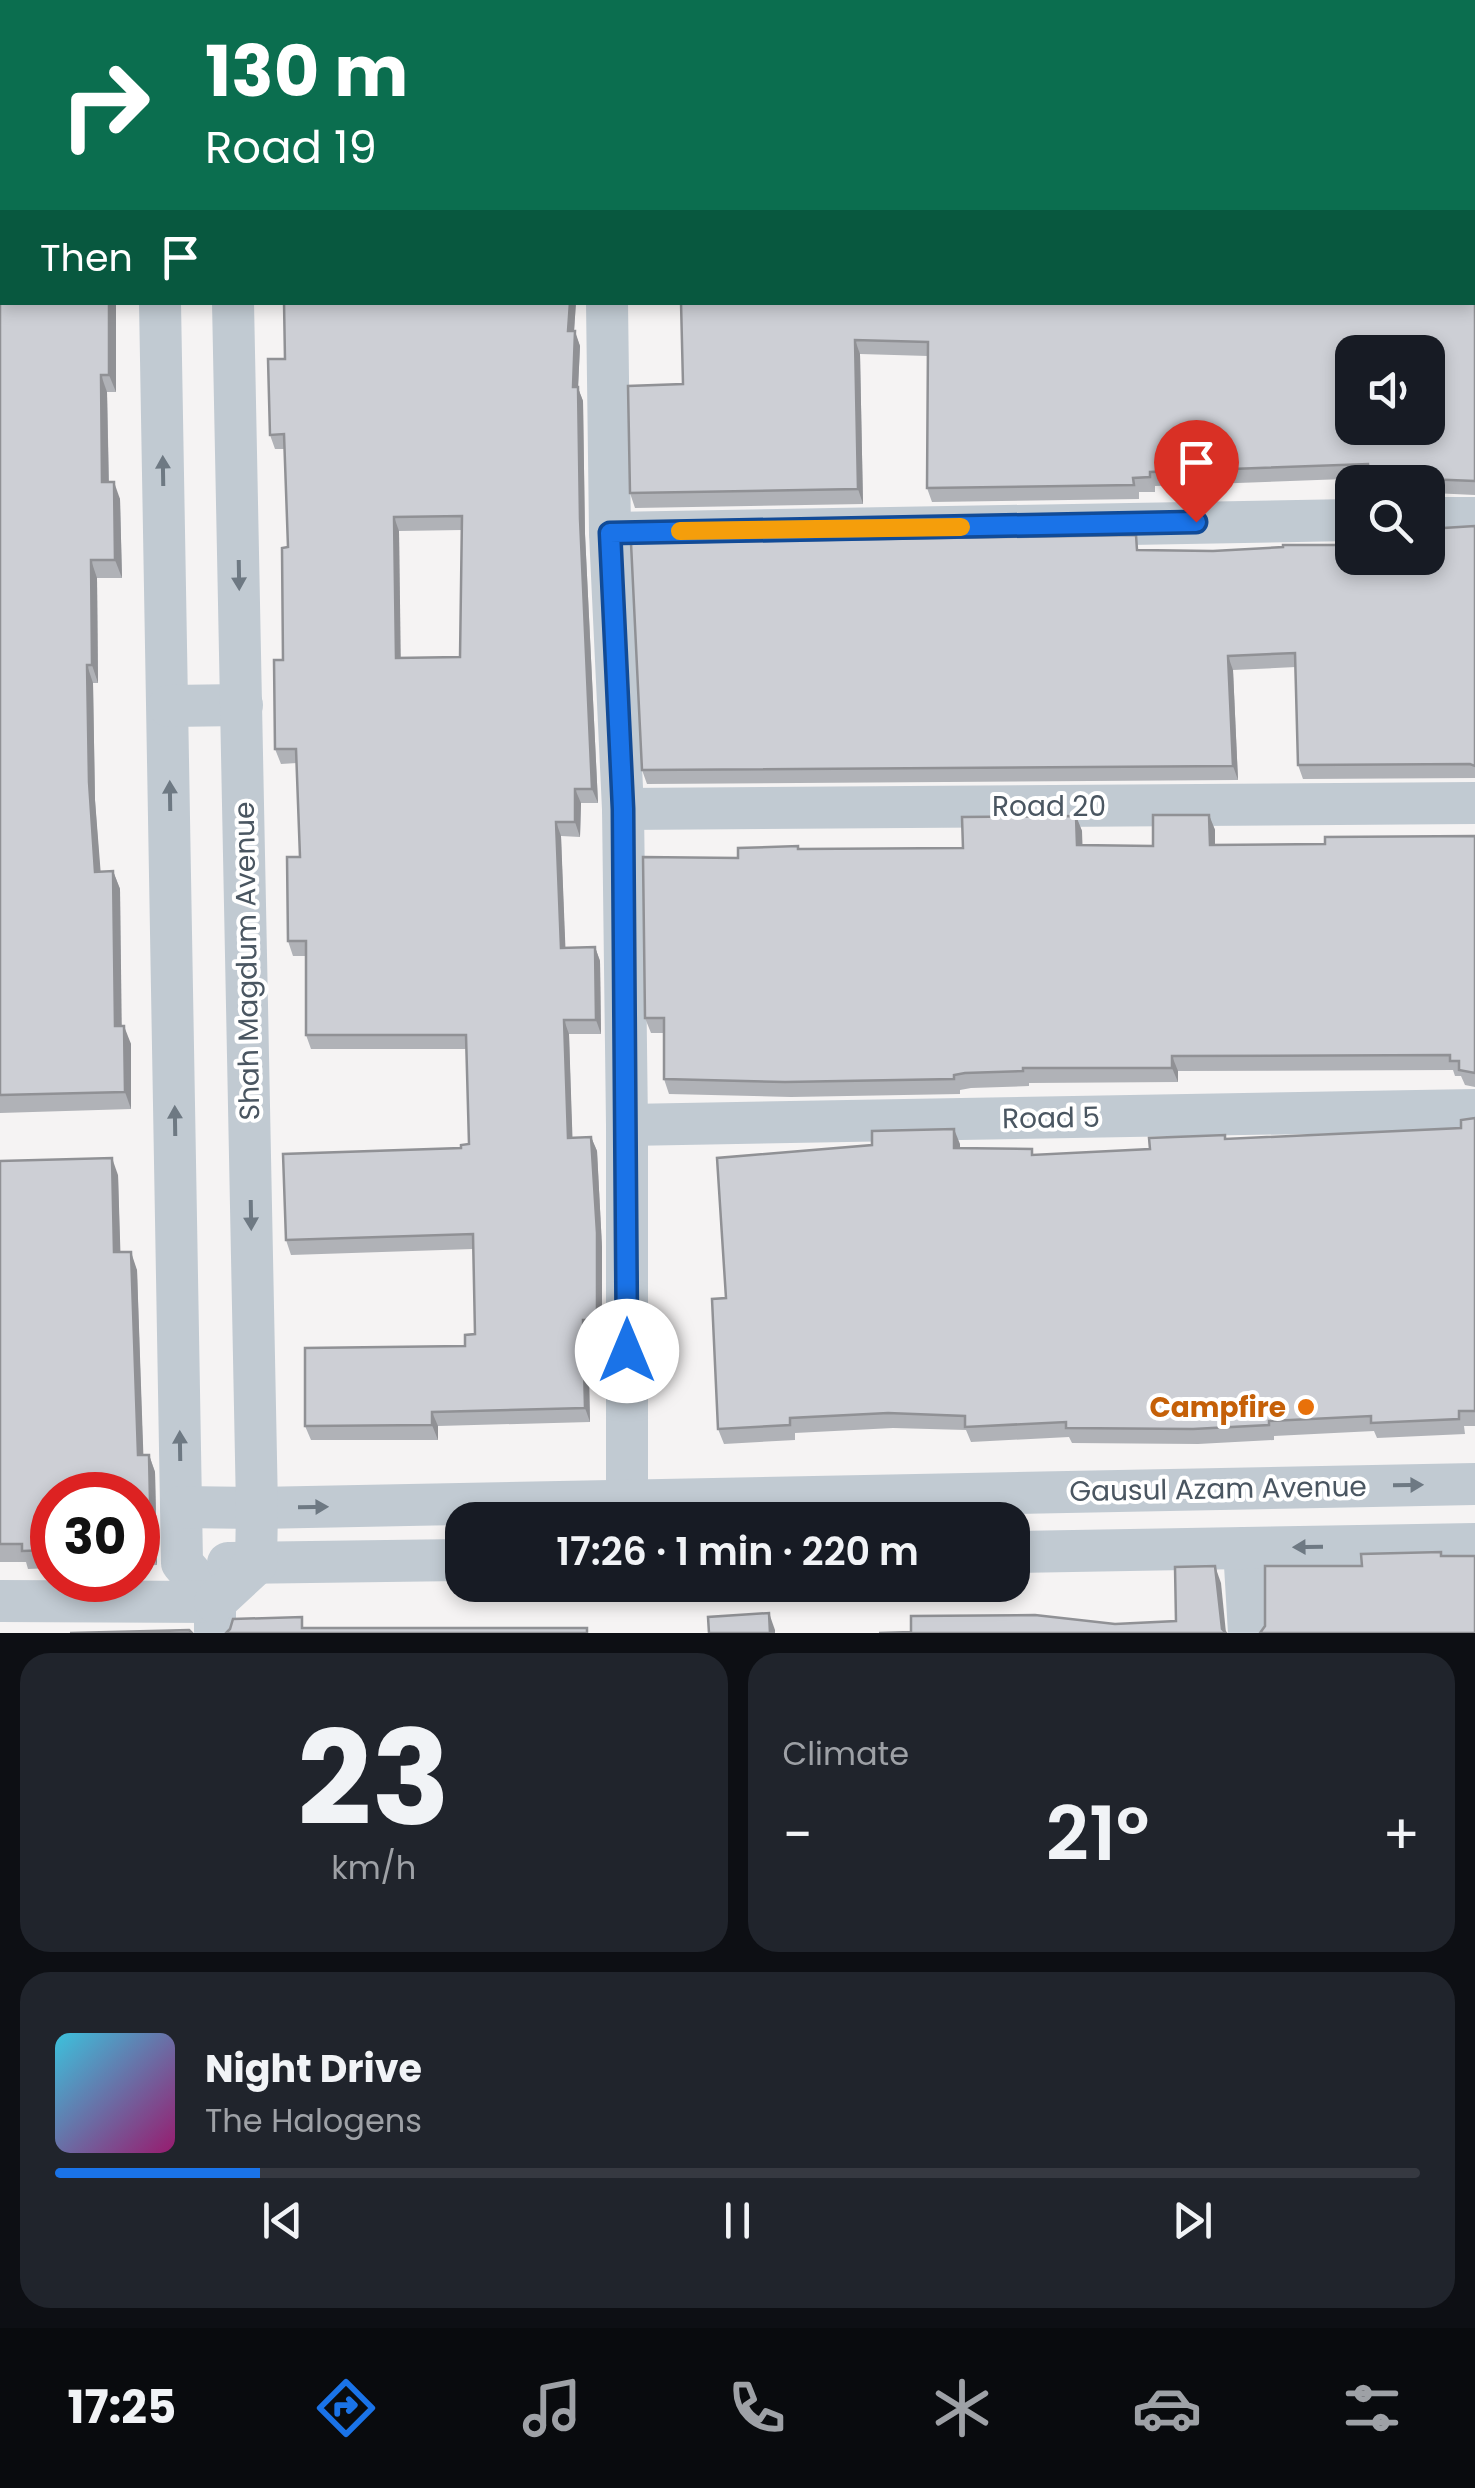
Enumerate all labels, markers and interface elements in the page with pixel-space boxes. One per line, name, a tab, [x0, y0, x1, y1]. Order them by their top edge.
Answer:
text: 130 m	[205, 22, 408, 121]
icon: right	[40, 40, 170, 170]
text: Road 19	[205, 116, 377, 179]
icon: arrive	[153, 230, 208, 285]
text: Then	[40, 231, 133, 284]
map controls	[1335, 335, 1445, 575]
button: sound	[1335, 335, 1445, 445]
pin	[1154, 420, 1239, 523]
icon: arrive	[1169, 435, 1224, 490]
one-way arrow	[155, 455, 171, 487]
button: search	[1335, 465, 1445, 575]
one-way arrow	[231, 559, 247, 591]
one-way arrow	[162, 780, 178, 812]
street label: Road 20	[992, 787, 1106, 826]
street label: Shah Magdum Avenue	[225, 801, 269, 1121]
street label: Road 5	[1002, 1098, 1100, 1138]
one-way arrow	[167, 1105, 183, 1137]
one-way arrow	[244, 1199, 260, 1231]
position arrow	[575, 1299, 679, 1403]
place label: Campfire	[1149, 1388, 1286, 1427]
marker: Campfire	[1295, 1396, 1317, 1418]
one-way arrow	[172, 1430, 188, 1462]
street label: Gausul Azam Avenue	[1069, 1467, 1367, 1511]
speed limit sign: 30	[30, 1472, 160, 1602]
one-way arrow	[1393, 1477, 1425, 1493]
one-way arrow	[298, 1499, 330, 1515]
text: 17:26 · 1 min · 220 m	[556, 1525, 919, 1578]
one-way arrow	[1291, 1539, 1323, 1555]
text: 23	[297, 1687, 450, 1870]
text: Climate	[783, 1731, 909, 1776]
text: 21°	[1046, 1781, 1149, 1886]
text: −	[783, 1796, 813, 1873]
text: +	[1382, 1796, 1420, 1873]
text: km/h	[331, 1845, 416, 1890]
text: Night Drive	[205, 2042, 422, 2095]
text: The Halogens	[205, 2098, 422, 2143]
icon: previous	[255, 2193, 310, 2248]
icon: pause	[710, 2193, 765, 2248]
icon: next	[1165, 2193, 1220, 2248]
icon: directions	[311, 2373, 381, 2443]
icon: music	[517, 2373, 587, 2443]
icon: phone	[722, 2373, 792, 2443]
icon: climate	[927, 2373, 997, 2443]
icon: car	[1132, 2373, 1202, 2443]
icon: filters	[1337, 2373, 1407, 2443]
text: 17:25	[68, 2376, 176, 2439]

